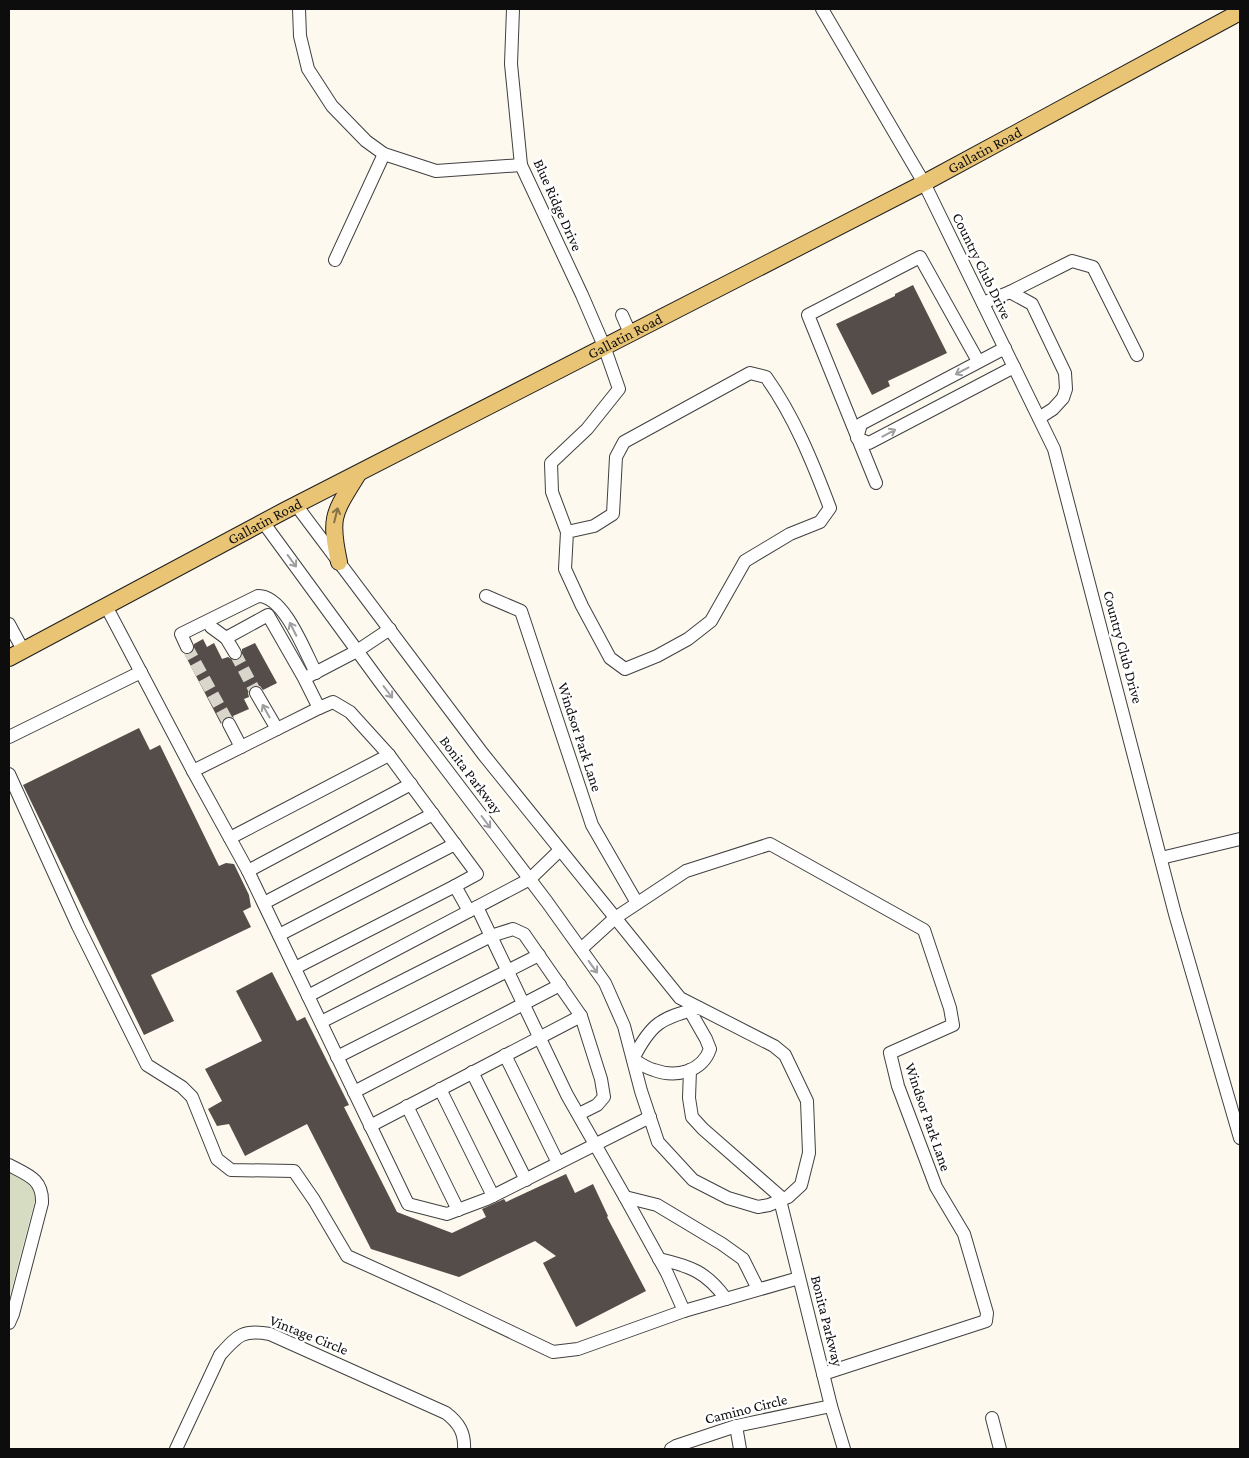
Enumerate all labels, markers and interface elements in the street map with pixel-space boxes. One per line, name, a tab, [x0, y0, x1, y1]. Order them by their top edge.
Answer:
street label: Gallatin Road	[945, 124, 1024, 177]
street label: Blue Ridge Drive	[530, 157, 586, 254]
street label: Country Club Drive	[948, 210, 1015, 323]
street label: Gallatin Road	[585, 310, 665, 362]
one-way arrow	[955, 366, 969, 376]
one-way arrow	[881, 428, 896, 438]
street label: Gallatin Road	[225, 495, 305, 548]
one-way arrow	[332, 507, 341, 523]
one-way arrow	[287, 554, 297, 568]
street label: Country Club Drive	[1099, 589, 1146, 706]
one-way arrow	[288, 622, 297, 637]
street label: Windsor Park Lane	[555, 681, 605, 794]
one-way arrow	[382, 686, 393, 699]
one-way arrow	[261, 705, 271, 719]
street label: Bonita Parkway	[436, 733, 506, 818]
one-way arrow	[481, 815, 491, 829]
one-way arrow	[588, 959, 598, 973]
street label: Windsor Park Lane	[902, 1061, 954, 1174]
street label: Bonita Parkway	[807, 1274, 846, 1369]
street label: Vintage Circle	[267, 1312, 351, 1359]
street label: Camino Circle	[703, 1391, 789, 1427]

